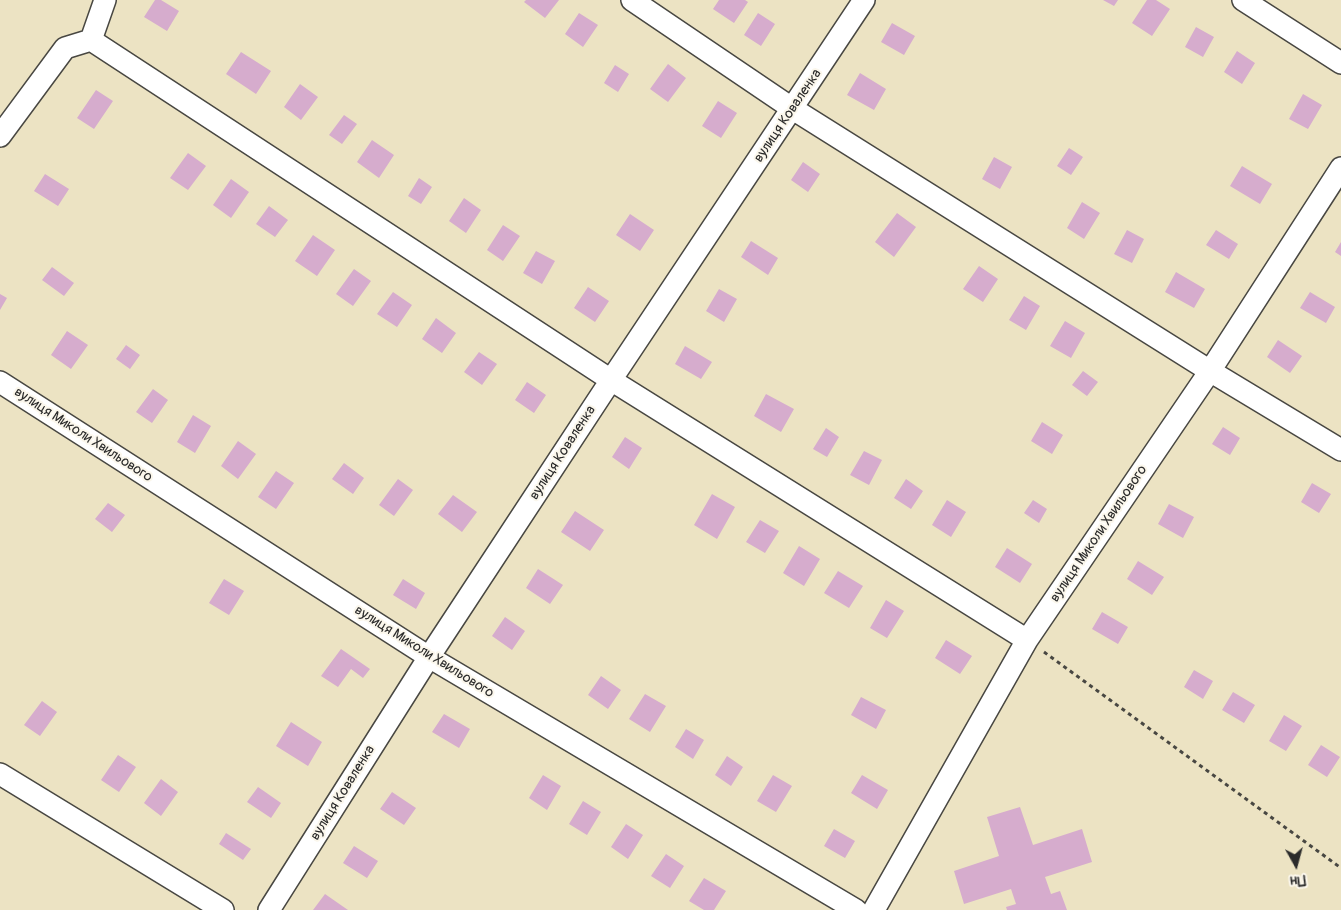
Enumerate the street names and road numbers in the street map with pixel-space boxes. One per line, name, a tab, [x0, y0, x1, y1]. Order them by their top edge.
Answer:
street label: вулиця Коваленка	[751, 66, 825, 166]
street label: вулиця Миколи Хвильового	[11, 384, 155, 486]
street label: вулиця Коваленка	[526, 403, 600, 503]
street label: вулиця Миколи Хвильового	[1047, 462, 1151, 606]
street label: вулиця Миколи Хвильового	[351, 602, 497, 702]
street label: вулиця Коваленка	[307, 742, 379, 844]

